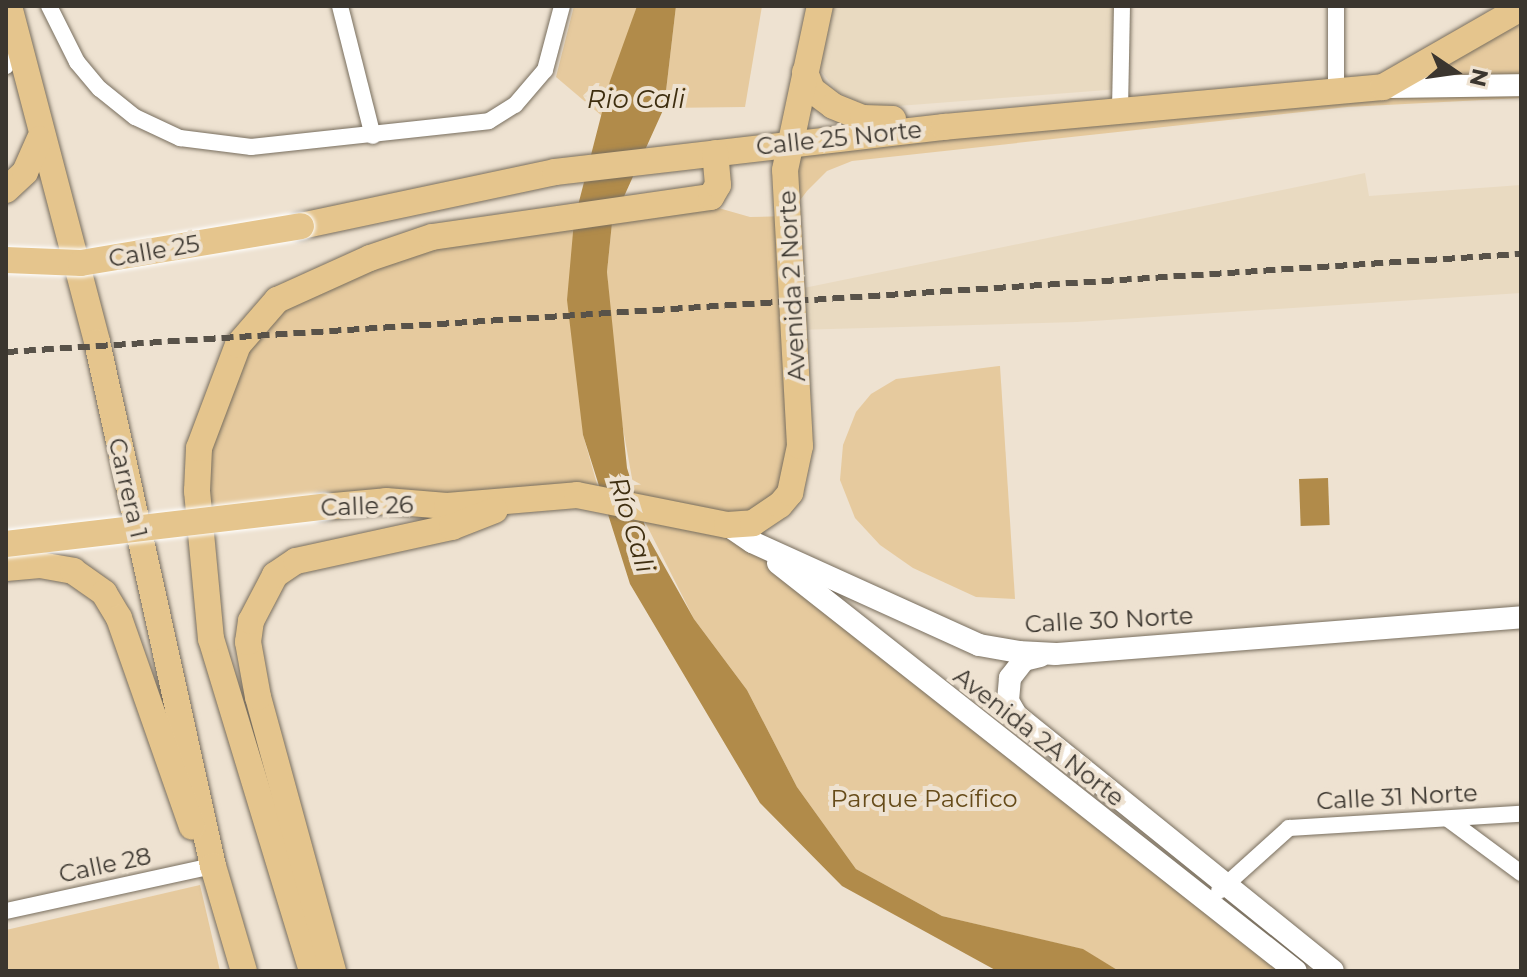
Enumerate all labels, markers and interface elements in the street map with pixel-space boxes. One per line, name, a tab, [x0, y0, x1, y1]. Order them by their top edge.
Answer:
north arrow	[1415, 32, 1495, 112]
text: N	[1464, 66, 1494, 89]
water label: Rio Cali	[587, 84, 685, 116]
street label: Calle 25 Norte	[755, 115, 923, 161]
street label: Avenida 2 Norte	[773, 190, 811, 382]
street label: Calle 25	[106, 229, 202, 273]
street label: Carrera 1	[102, 435, 154, 541]
water label: Río Cali	[602, 473, 660, 577]
street label: Calle 26	[320, 490, 414, 522]
street label: Calle 30 Norte	[1024, 601, 1194, 639]
street label: Avenida 2A Norte	[948, 661, 1130, 813]
street label: Calle 31 Norte	[1316, 778, 1478, 816]
park label: Parque Pacífico	[830, 785, 1018, 813]
street label: Calle 28	[56, 841, 154, 889]

